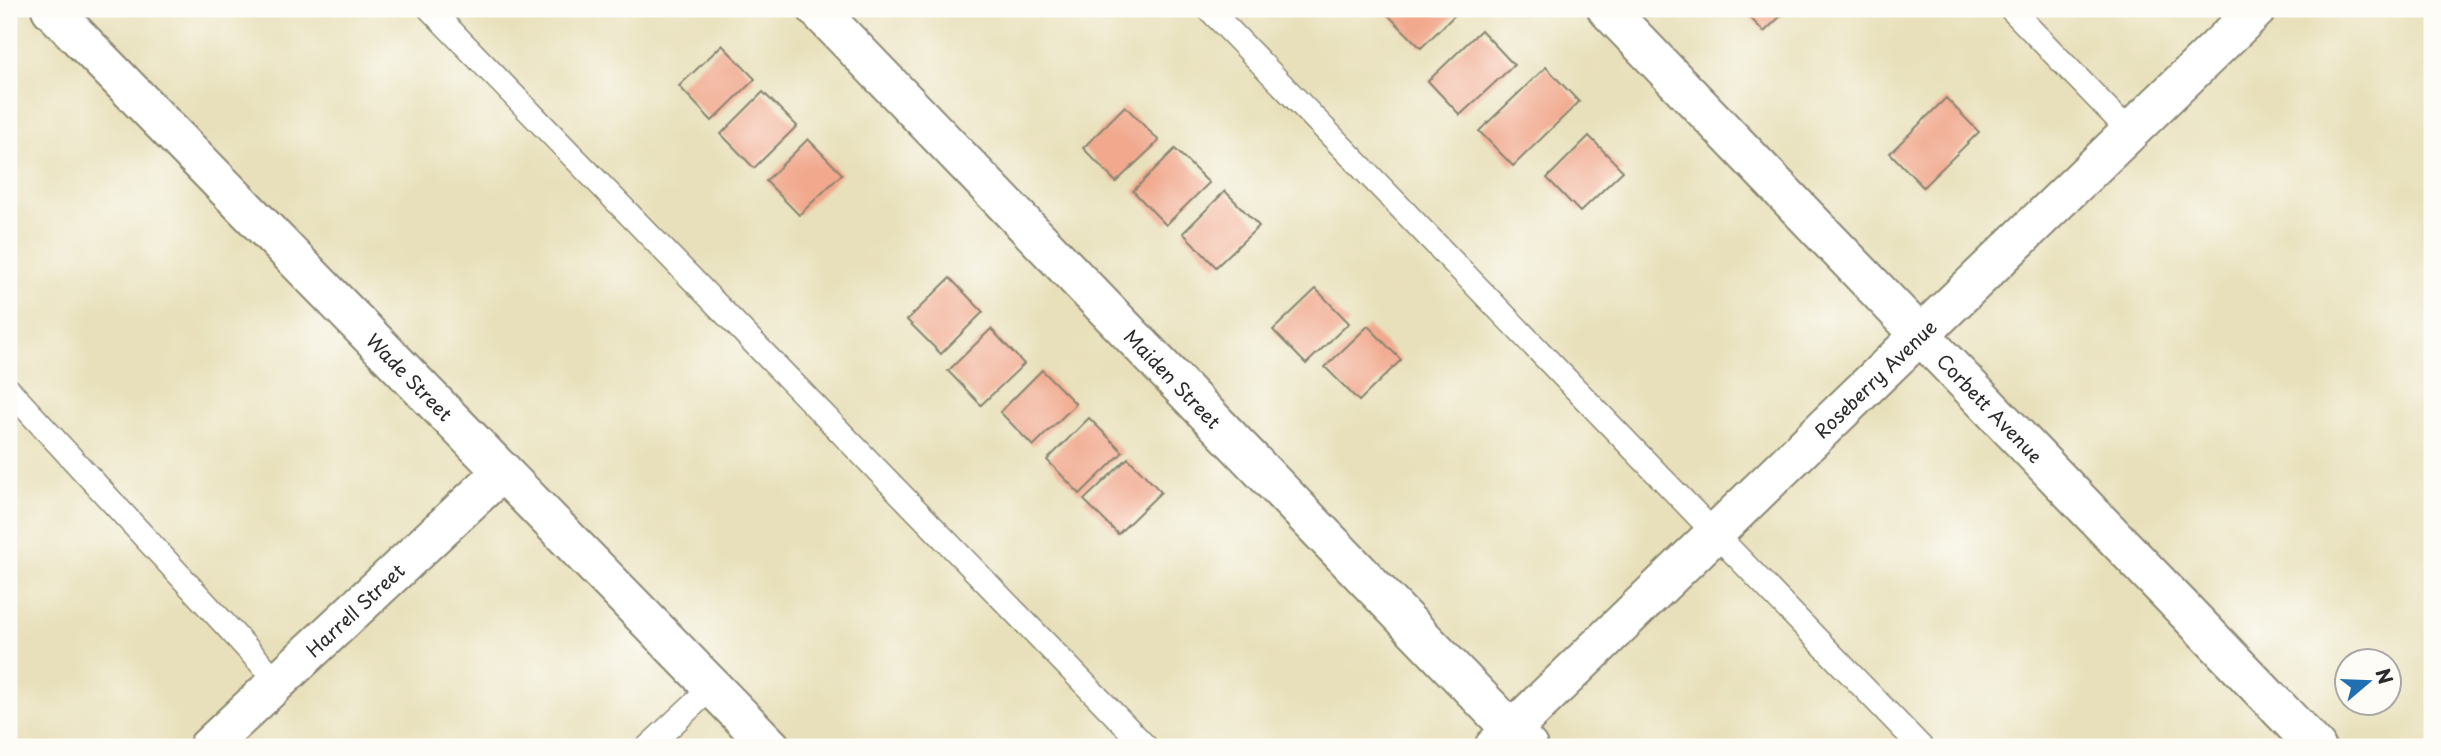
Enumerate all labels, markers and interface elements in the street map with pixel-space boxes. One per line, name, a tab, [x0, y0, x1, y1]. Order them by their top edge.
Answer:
street label: Roseberry Avenue	[1807, 313, 1942, 444]
street label: Maiden Street	[1118, 322, 1228, 435]
street label: Wade Street	[360, 327, 460, 427]
street label: Corbett Avenue	[1931, 347, 2049, 469]
street label: Harrell Street	[299, 556, 411, 663]
north arrow	[2332, 648, 2402, 718]
text: N	[2369, 664, 2401, 688]

